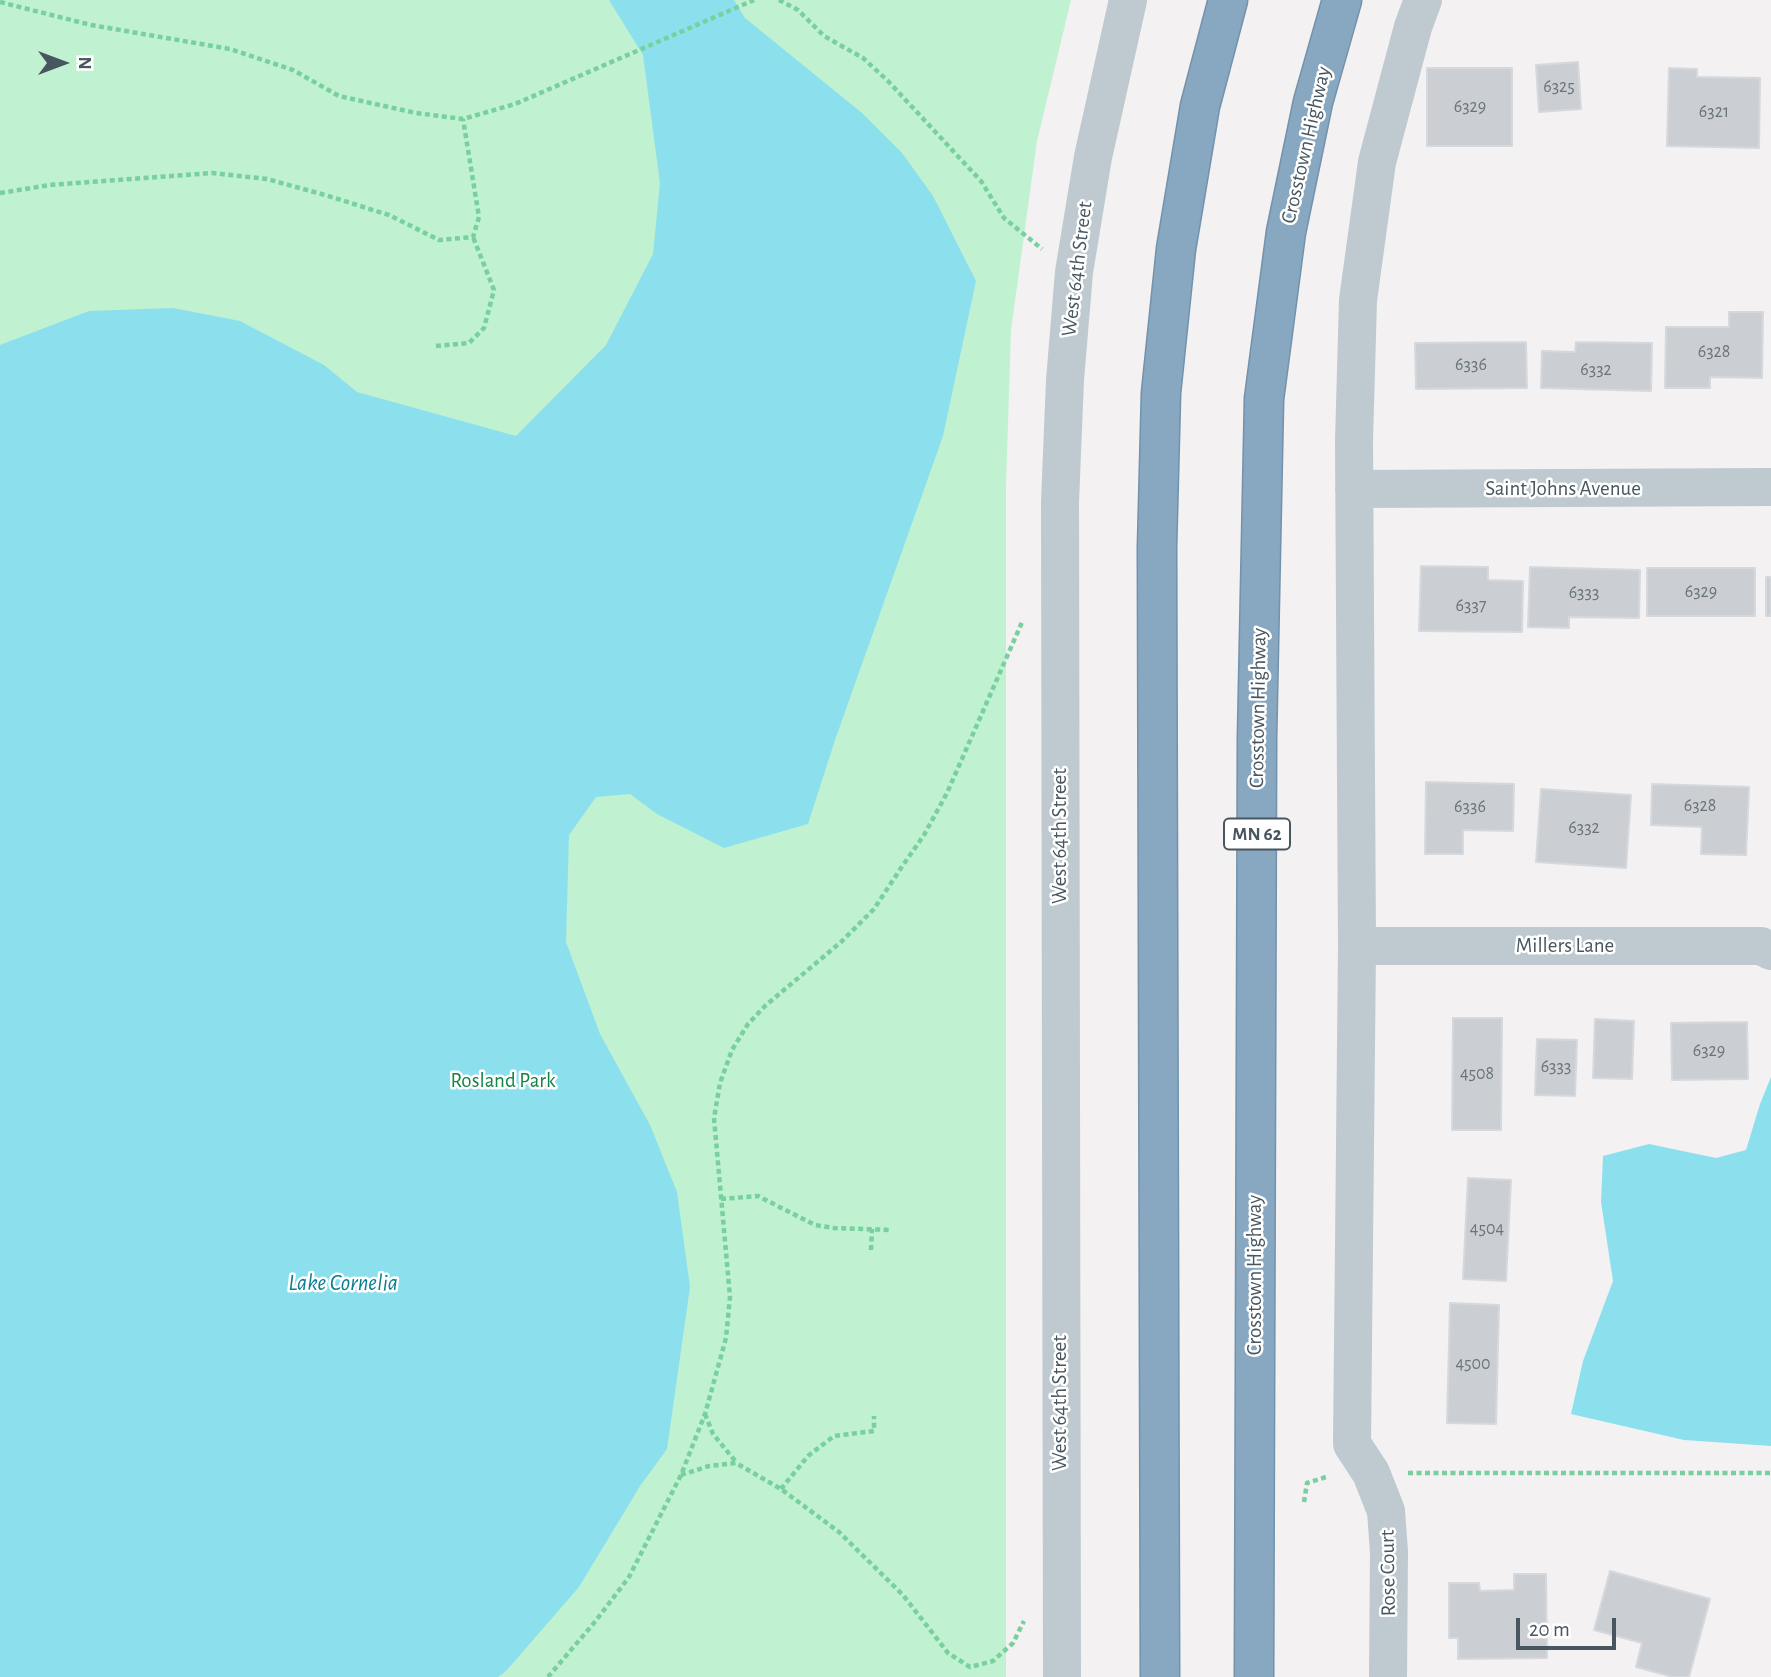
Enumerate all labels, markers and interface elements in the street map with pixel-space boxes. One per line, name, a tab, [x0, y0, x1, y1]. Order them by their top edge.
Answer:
north arrow	[28, 28, 98, 98]
text: N	[75, 56, 94, 70]
street label: Crosstown Highway	[1276, 64, 1336, 226]
house number: 6325	[1543, 76, 1575, 98]
house number: 6329	[1454, 96, 1486, 118]
house number: 6321	[1699, 101, 1729, 123]
street label: West 64th Street	[1056, 200, 1098, 338]
house number: 6328	[1698, 341, 1730, 363]
house number: 6336	[1455, 354, 1487, 376]
house number: 6332	[1580, 359, 1612, 381]
street label: Saint Johns Avenue	[1485, 476, 1641, 502]
house number: 6329	[1685, 581, 1717, 603]
house number: 6333	[1569, 582, 1599, 604]
house number: 6337	[1456, 595, 1486, 617]
street label: Crosstown Highway	[1244, 628, 1272, 788]
street label: West 64th Street	[1047, 768, 1073, 904]
house number: 6328	[1684, 795, 1716, 817]
house number: 6336	[1454, 796, 1486, 818]
house number: 6332	[1568, 817, 1600, 839]
road number: MN 62	[1224, 818, 1290, 849]
street label: Millers Lane	[1516, 933, 1614, 959]
house number: 6329	[1693, 1040, 1725, 1062]
house number: 6333	[1541, 1056, 1571, 1078]
house number: 4508	[1460, 1063, 1494, 1085]
park label: Rosland Park	[450, 1068, 556, 1094]
street label: Crosstown Highway	[1242, 1195, 1268, 1355]
house number: 4504	[1470, 1218, 1504, 1240]
water label: Lake Cornelia	[288, 1269, 398, 1297]
street label: West 64th Street	[1047, 1335, 1073, 1471]
house number: 4500	[1455, 1353, 1491, 1375]
street label: Rose Court	[1375, 1529, 1401, 1617]
scale bar	[1519, 1604, 1619, 1648]
text: 20 m	[1529, 1619, 1570, 1640]

